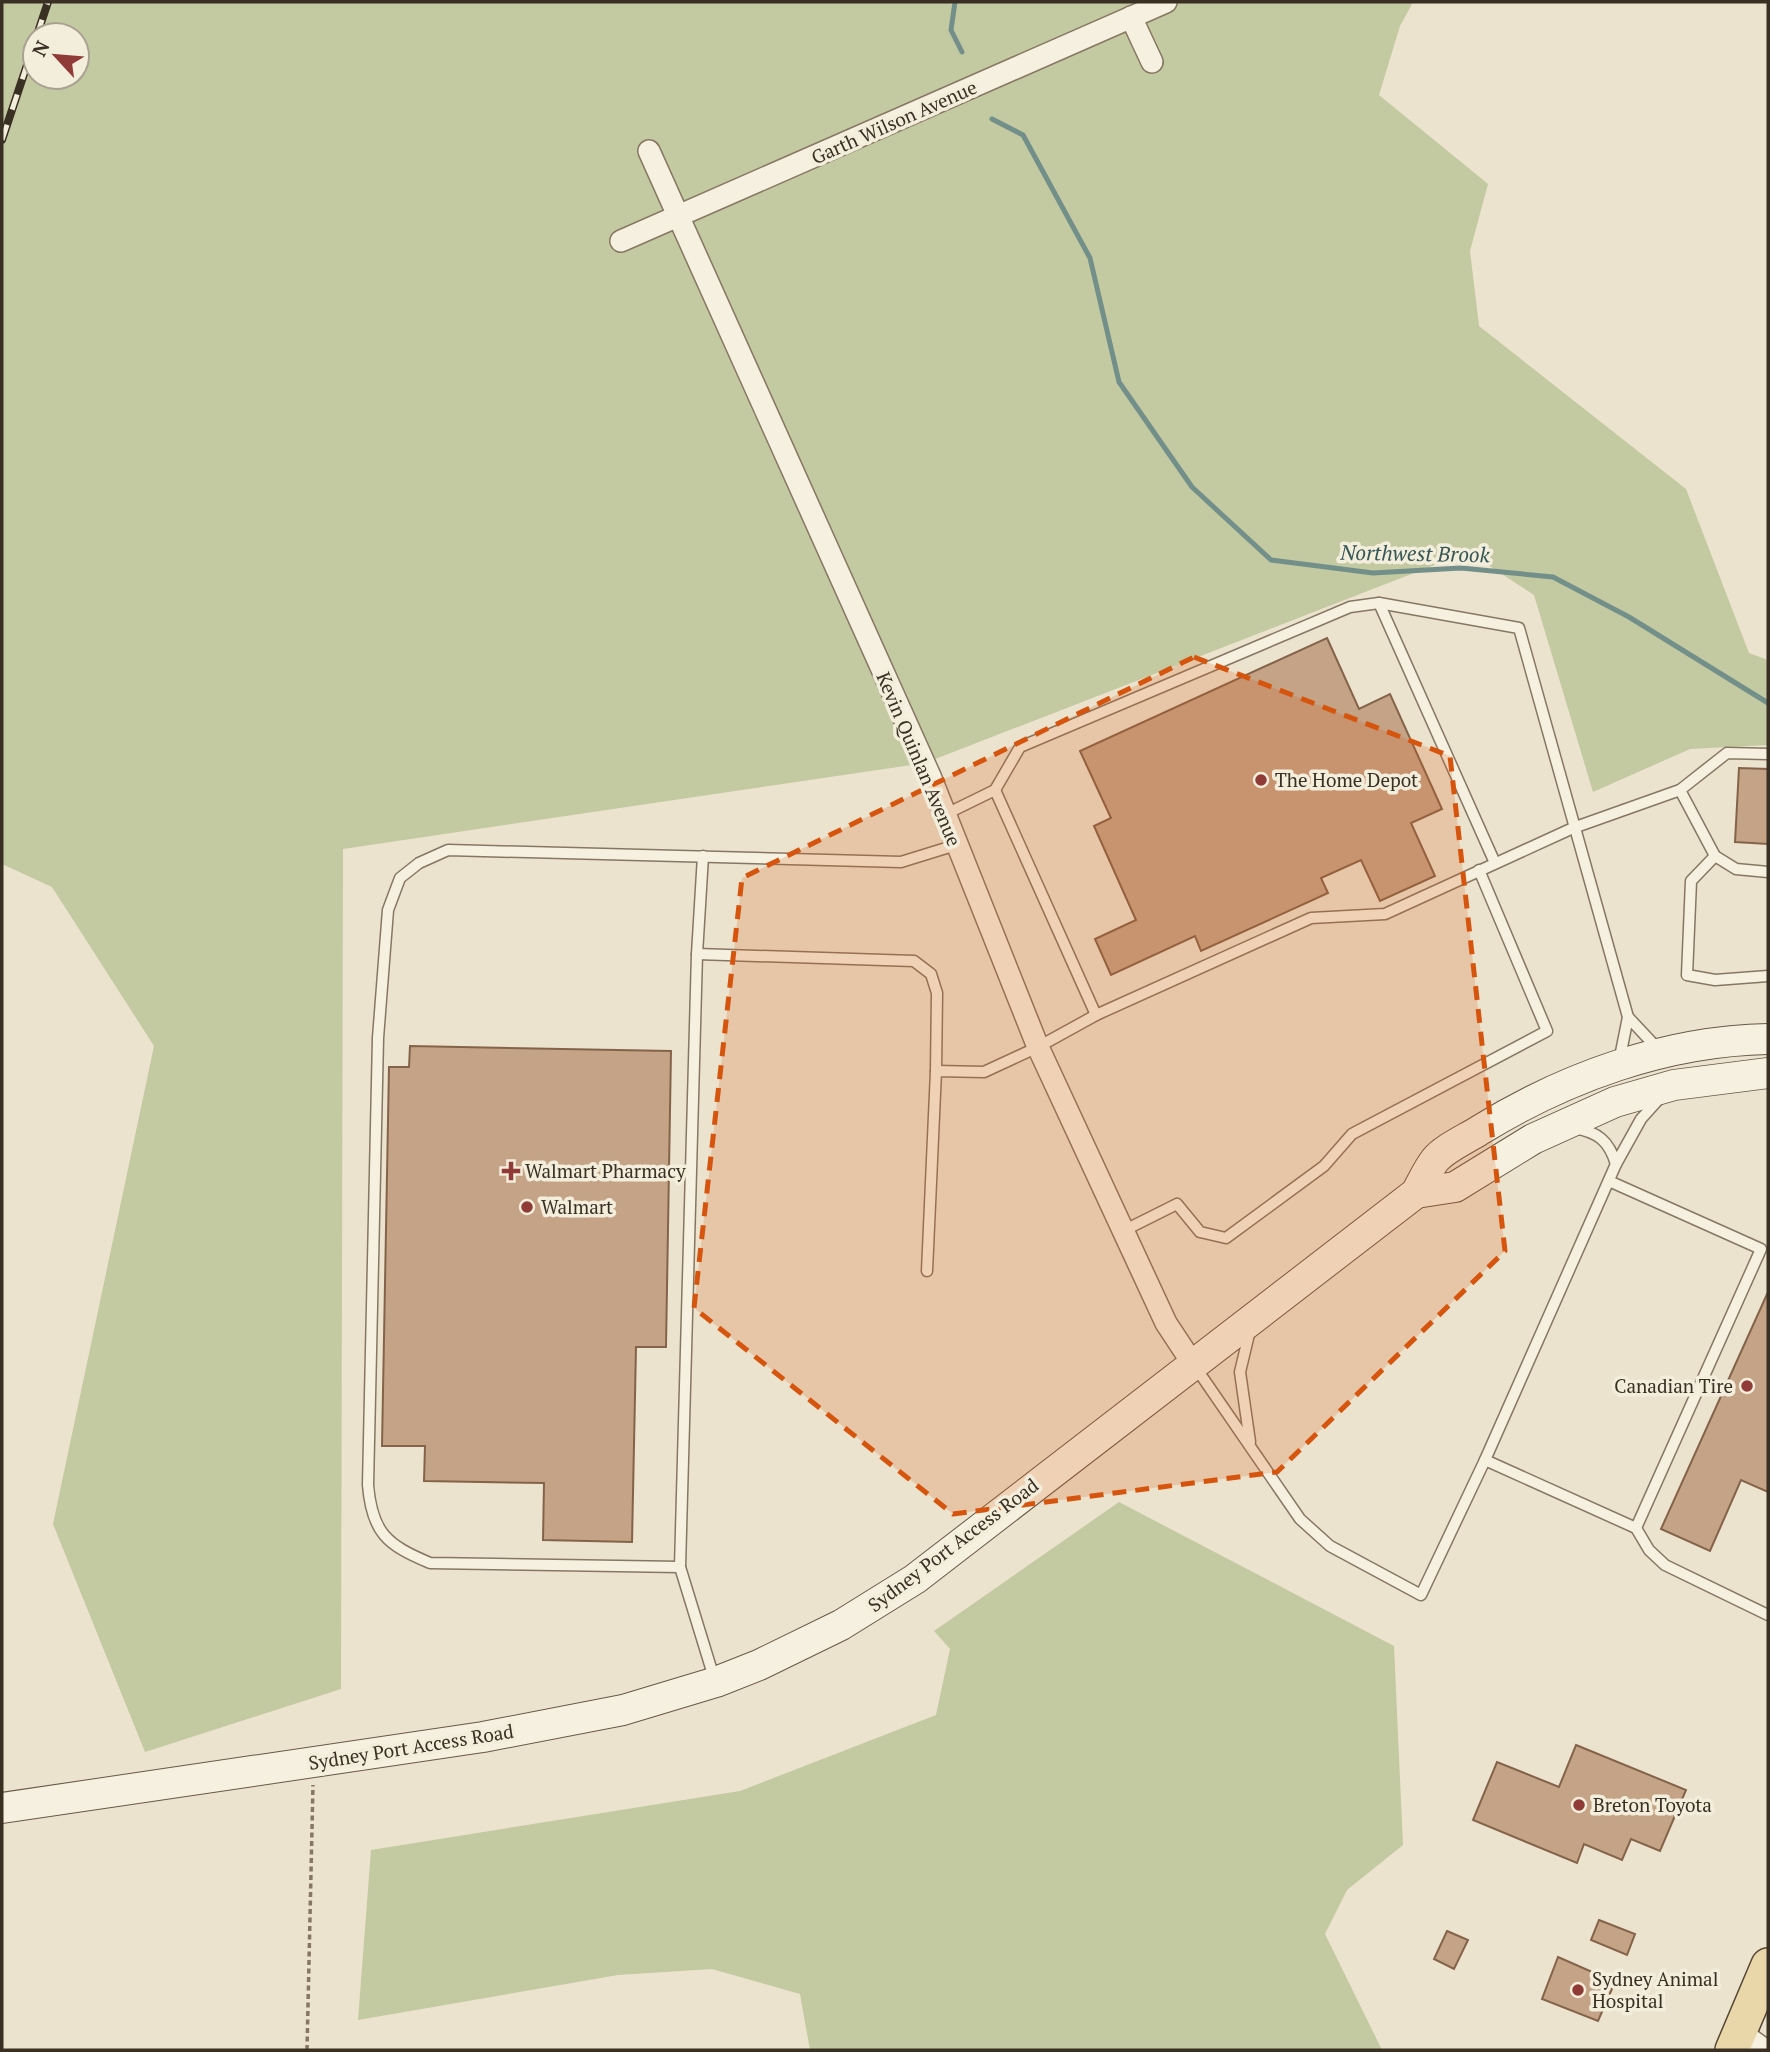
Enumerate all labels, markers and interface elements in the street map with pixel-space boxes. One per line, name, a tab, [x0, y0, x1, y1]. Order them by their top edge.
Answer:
north arrow	[21, 21, 91, 91]
text: N	[26, 36, 55, 60]
street label: Garth Wilson Avenue	[807, 74, 980, 169]
water label: Northwest Brook	[1339, 538, 1491, 568]
street label: Kevin Quinlan Avenue	[871, 668, 967, 850]
place label: The Home Depot	[1275, 767, 1418, 792]
marker: The Home Depot	[1253, 772, 1269, 788]
place label: Walmart Pharmacy	[525, 1158, 686, 1183]
marker: Walmart Pharmacy	[503, 1163, 519, 1179]
place label: Walmart	[541, 1194, 613, 1219]
marker: Walmart	[519, 1199, 535, 1215]
place label: Canadian Tire	[1614, 1373, 1733, 1398]
marker: Canadian Tire	[1739, 1378, 1755, 1394]
street label: Sydney Port Access Road	[862, 1472, 1043, 1617]
street label: Sydney Port Access Road	[307, 1718, 516, 1775]
place label: Breton Toyota	[1593, 1792, 1712, 1817]
marker: Breton Toyota	[1571, 1797, 1587, 1813]
place label: Sydney Animal Hospital	[1592, 1966, 1718, 2013]
marker: Sydney Animal Hospital	[1570, 1982, 1586, 1998]

